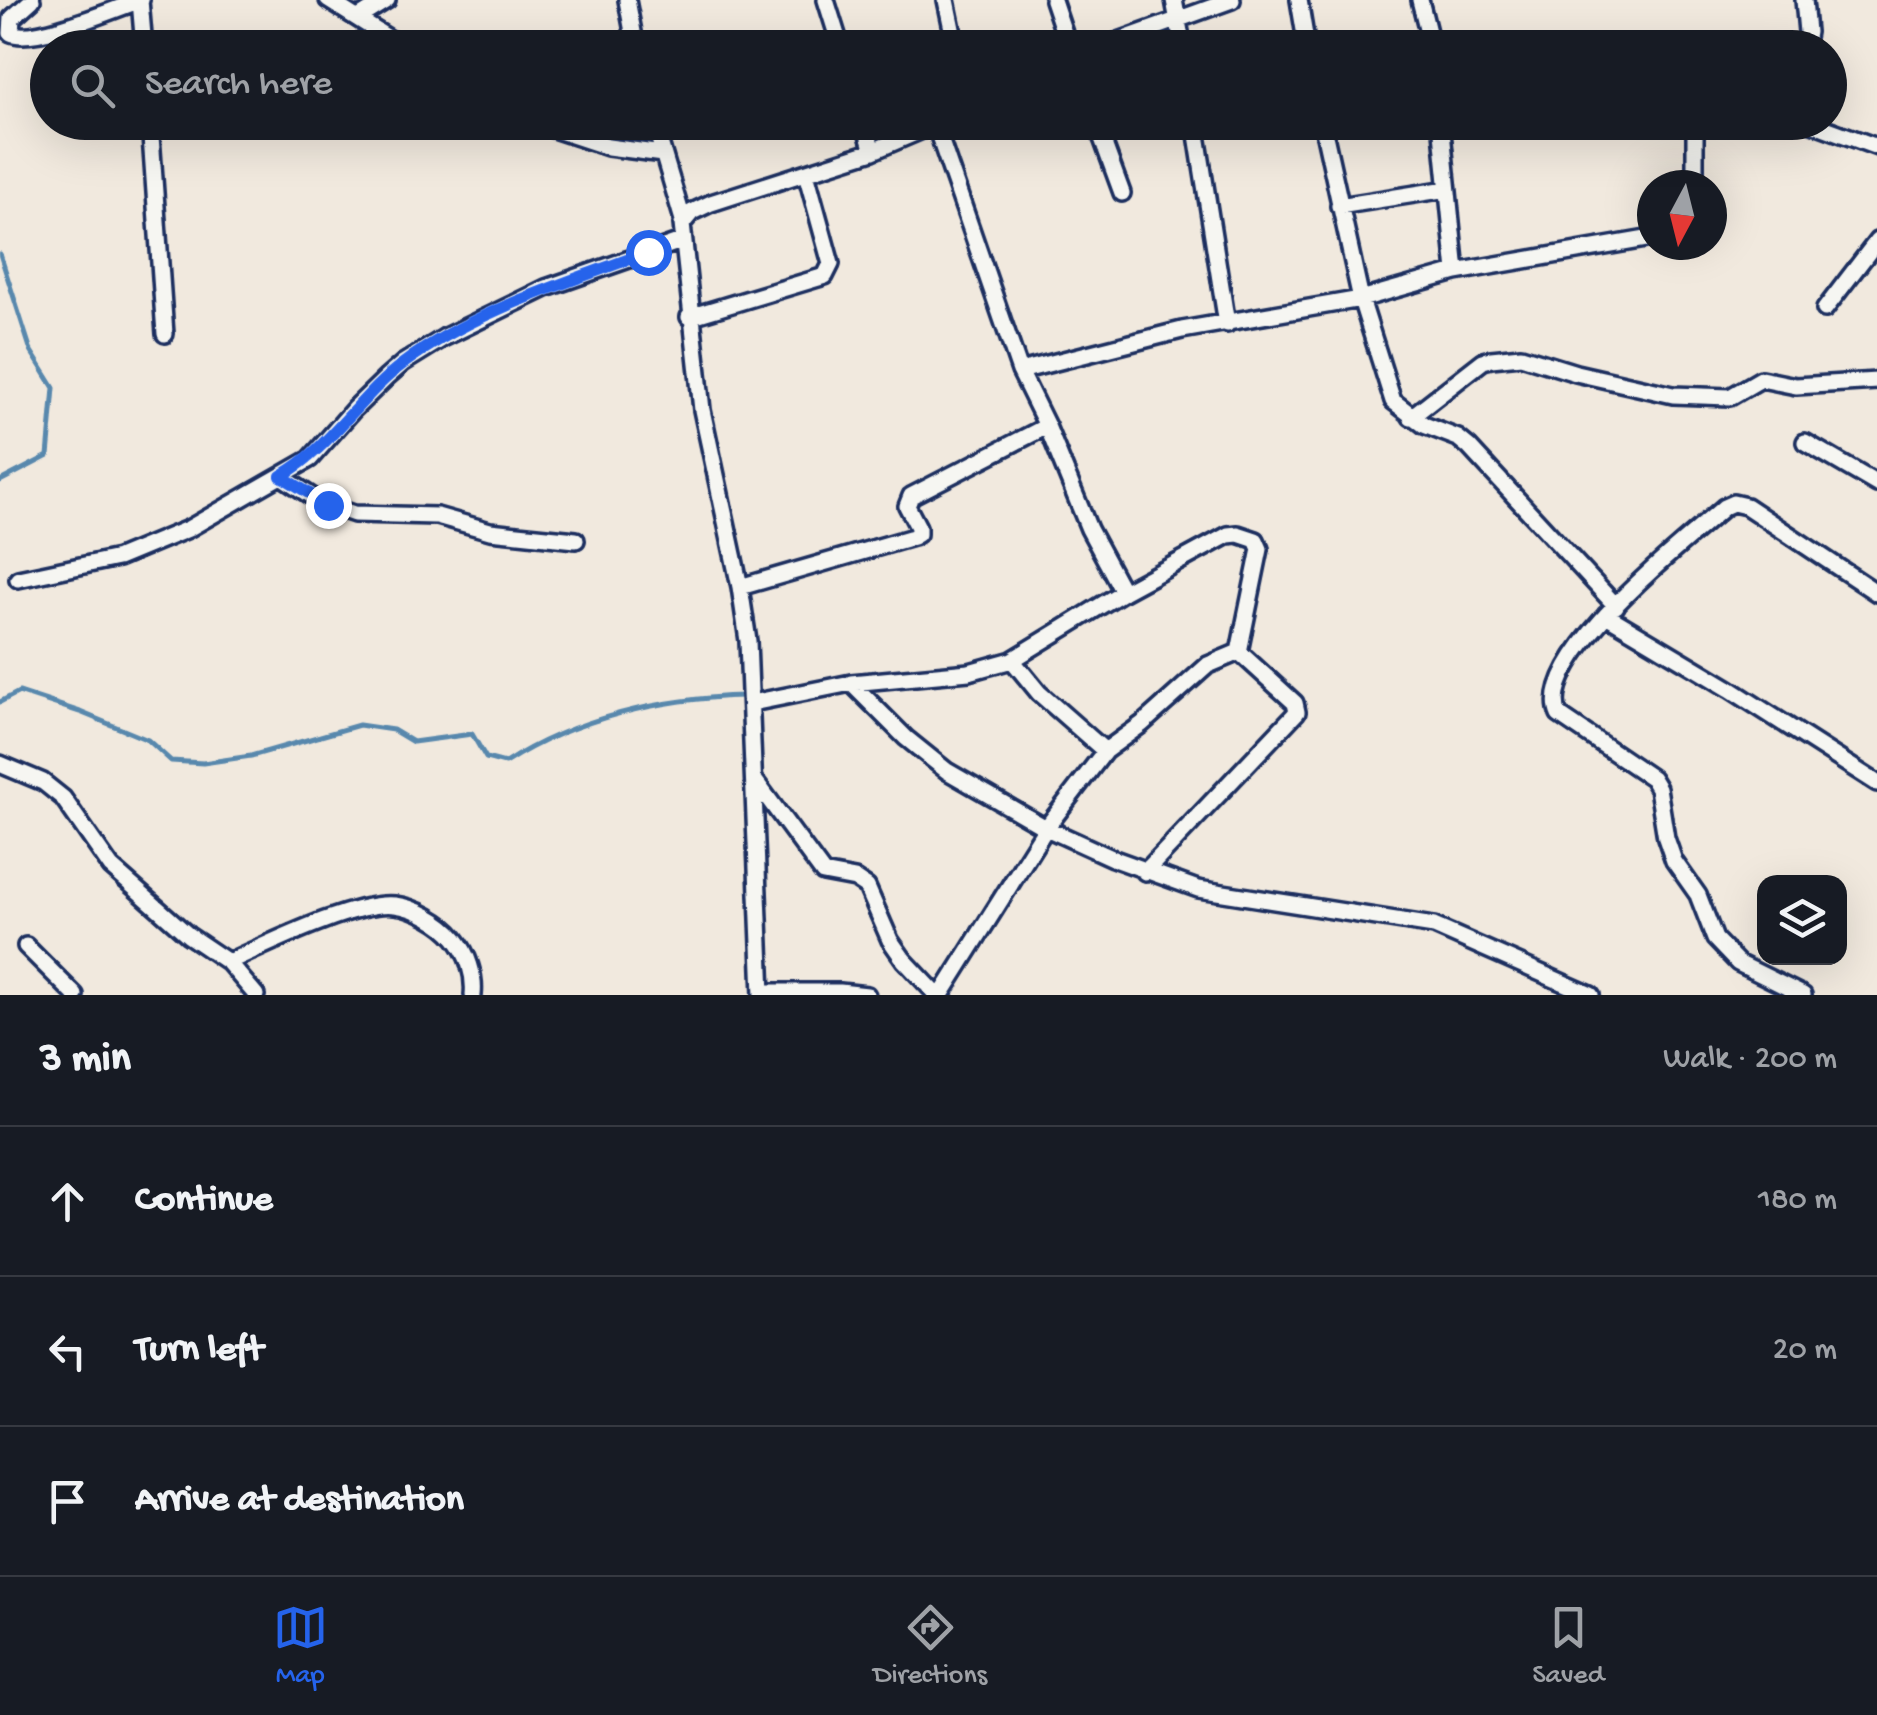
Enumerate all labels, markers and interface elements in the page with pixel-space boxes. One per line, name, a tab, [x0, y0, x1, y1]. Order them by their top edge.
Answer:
search box	[30, 30, 1847, 140]
icon: search	[65, 58, 120, 113]
text: Search here	[145, 63, 332, 107]
north arrow	[1637, 170, 1727, 260]
route start	[626, 230, 672, 276]
route end	[306, 483, 352, 529]
map controls	[1757, 875, 1847, 965]
button: layers	[1757, 875, 1847, 965]
text: 3 min	[40, 1036, 131, 1085]
text: Walk · 200 m	[1663, 1041, 1837, 1079]
icon: ahead	[40, 1174, 95, 1229]
text: Continue	[135, 1179, 273, 1223]
text: 180 m	[1758, 1182, 1837, 1220]
icon: left	[40, 1324, 95, 1379]
text: Turn left	[135, 1329, 263, 1373]
text: 20 m	[1773, 1332, 1837, 1370]
icon: arrive	[40, 1474, 95, 1529]
text: Arrive at destination	[135, 1479, 464, 1523]
tab: Map	[273, 1600, 328, 1693]
tab: Directions	[873, 1600, 987, 1693]
tab: Saved	[1532, 1600, 1604, 1693]

